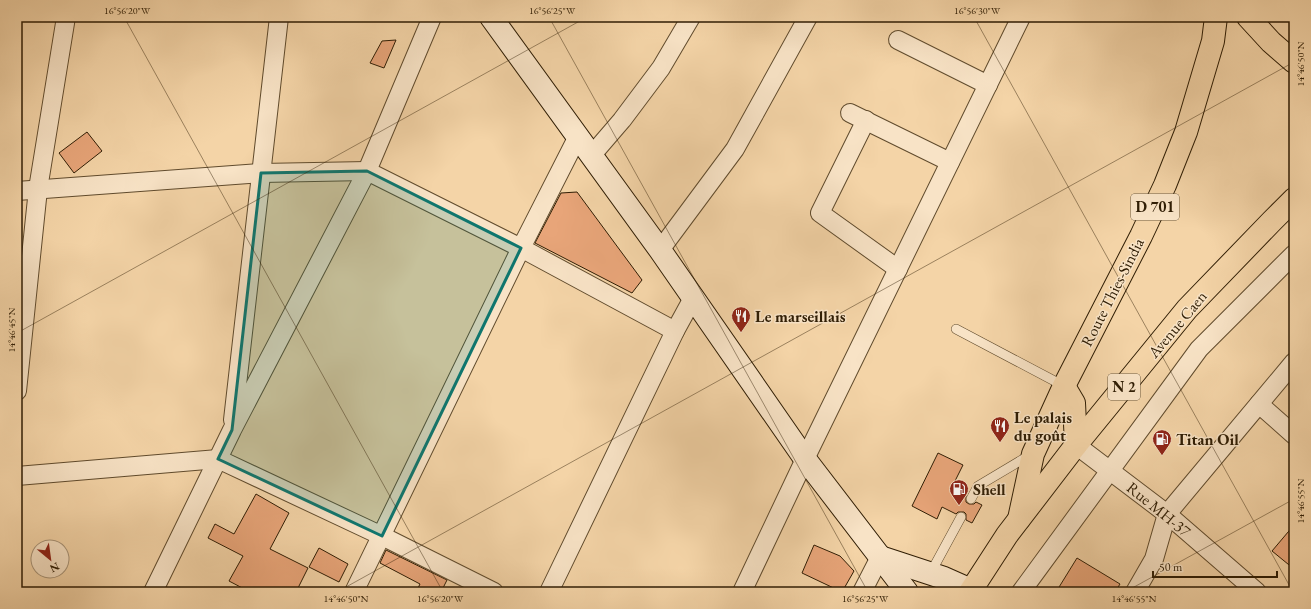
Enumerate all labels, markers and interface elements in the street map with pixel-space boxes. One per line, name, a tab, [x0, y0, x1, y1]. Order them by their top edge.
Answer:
text: 16°56'20"W	[104, 4, 151, 17]
text: 16°56'25"W	[529, 4, 576, 17]
text: 16°56'30"W	[954, 4, 1001, 17]
text: 14°46'50"N	[1294, 41, 1307, 86]
road number: D 701	[1131, 194, 1179, 220]
street label: Route Thies-Sindia	[1076, 234, 1149, 350]
street label: Avenue Caen	[1142, 286, 1212, 363]
restaurant icon: Le marseillais	[730, 305, 752, 333]
place label: Le marseillais	[755, 306, 846, 327]
text: 14°46'45"N	[5, 307, 18, 352]
road number: N 2	[1108, 374, 1140, 400]
place label: Le palais du goût	[1014, 407, 1072, 446]
restaurant icon: Le palais du goût	[989, 415, 1011, 443]
fuel station icon: Titan Oil	[1151, 428, 1173, 456]
place label: Titan Oil	[1176, 429, 1239, 450]
street label: Rue MH-37	[1122, 477, 1195, 542]
fuel station icon: Shell	[948, 478, 970, 506]
text: 14°46'55"N	[1294, 478, 1307, 523]
place label: Shell	[973, 479, 1006, 500]
north arrow	[30, 539, 70, 579]
scale bar	[1153, 553, 1277, 579]
text: N	[47, 559, 62, 576]
text: 50 m	[1159, 559, 1183, 575]
text: 14°46'50"N	[324, 592, 369, 605]
text: 16°56'20"W	[417, 592, 464, 605]
text: 16°56'25"W	[842, 592, 889, 605]
text: 14°46'55"N	[1112, 592, 1157, 605]

